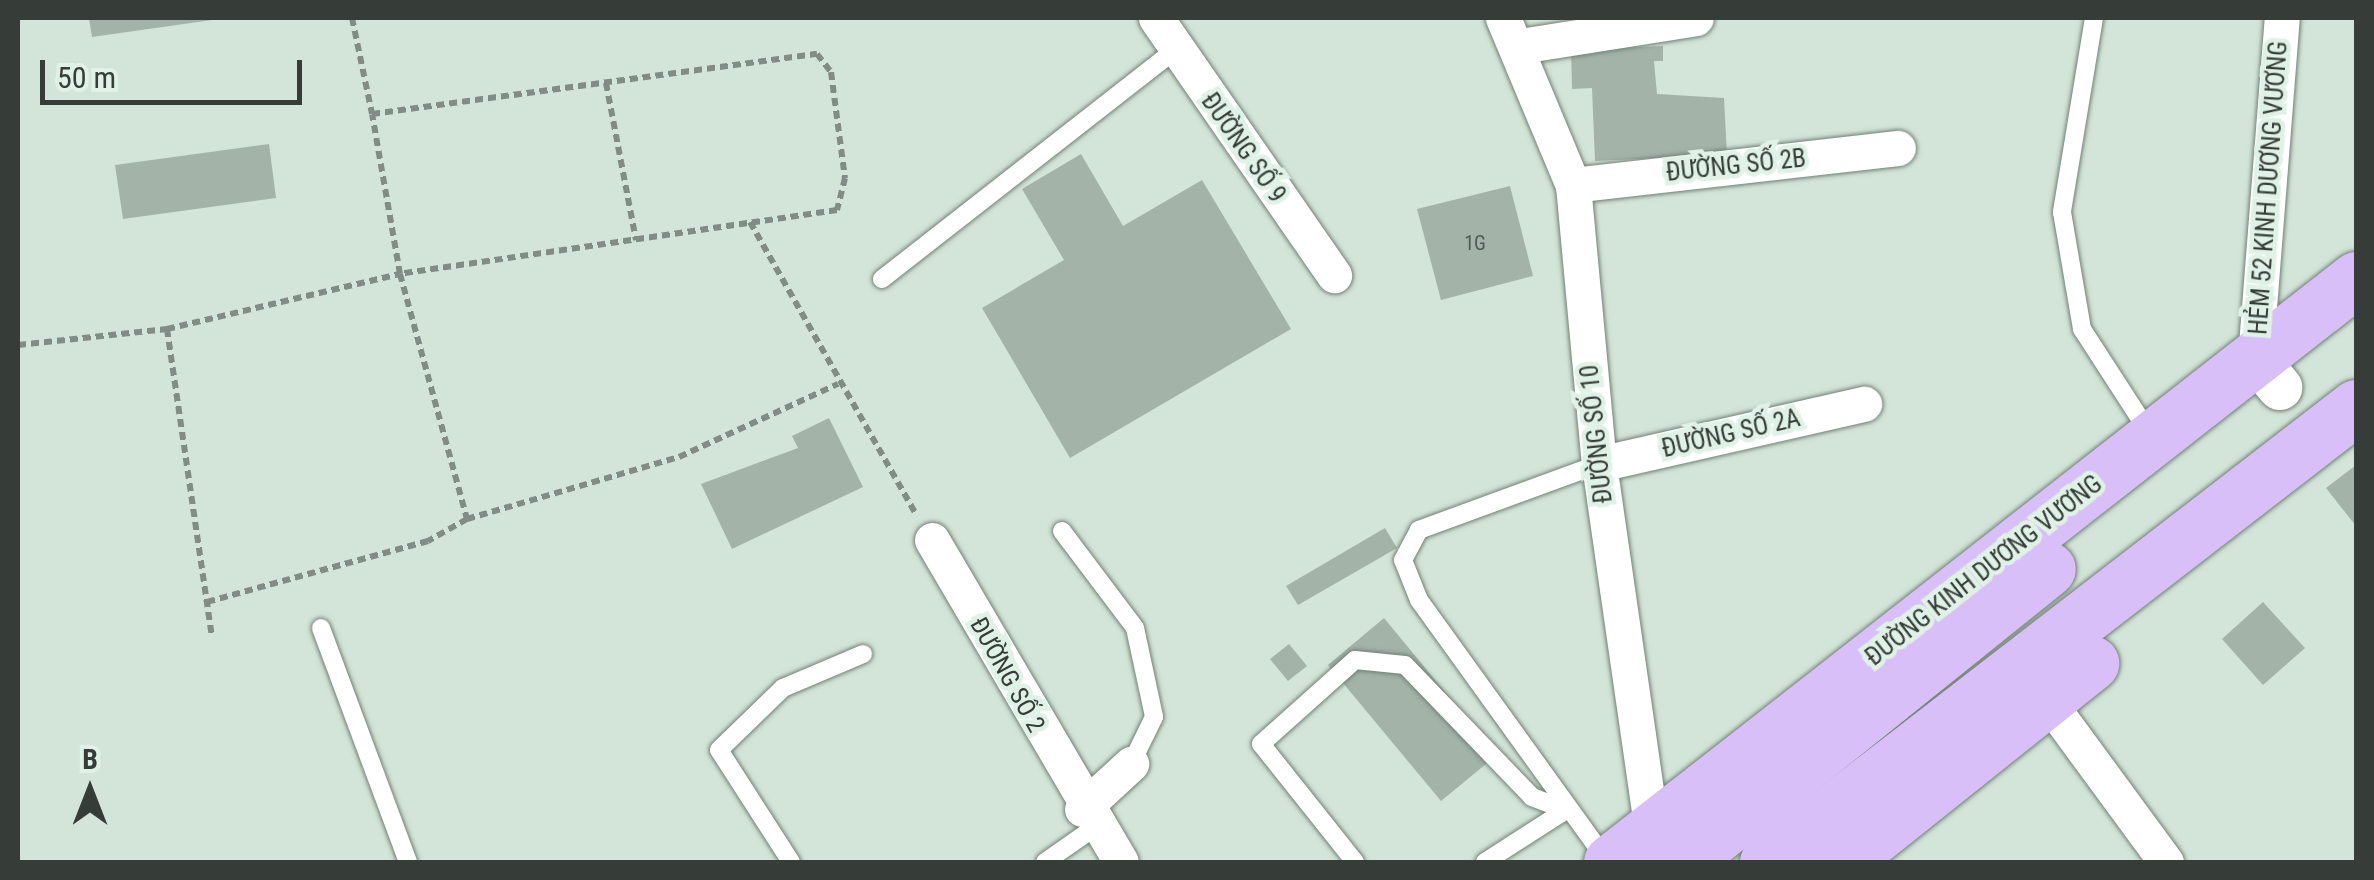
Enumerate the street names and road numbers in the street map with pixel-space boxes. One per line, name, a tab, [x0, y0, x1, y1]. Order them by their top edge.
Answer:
street label: HẺM 52 KINH DƯƠNG VƯƠNG	[2244, 40, 2294, 336]
street label: ĐƯỜNG SỐ 9	[1194, 87, 1292, 209]
street label: ĐƯỜNG SỐ 2B	[1665, 144, 1807, 188]
street label: ĐƯỜNG SỐ 10	[1575, 363, 1619, 505]
street label: ĐƯỜNG SỐ 2A	[1659, 404, 1803, 464]
street label: ĐƯỜNG KINH DƯƠNG VƯƠNG	[1860, 469, 2108, 673]
street label: ĐƯỜNG SỐ 2	[963, 612, 1051, 738]

